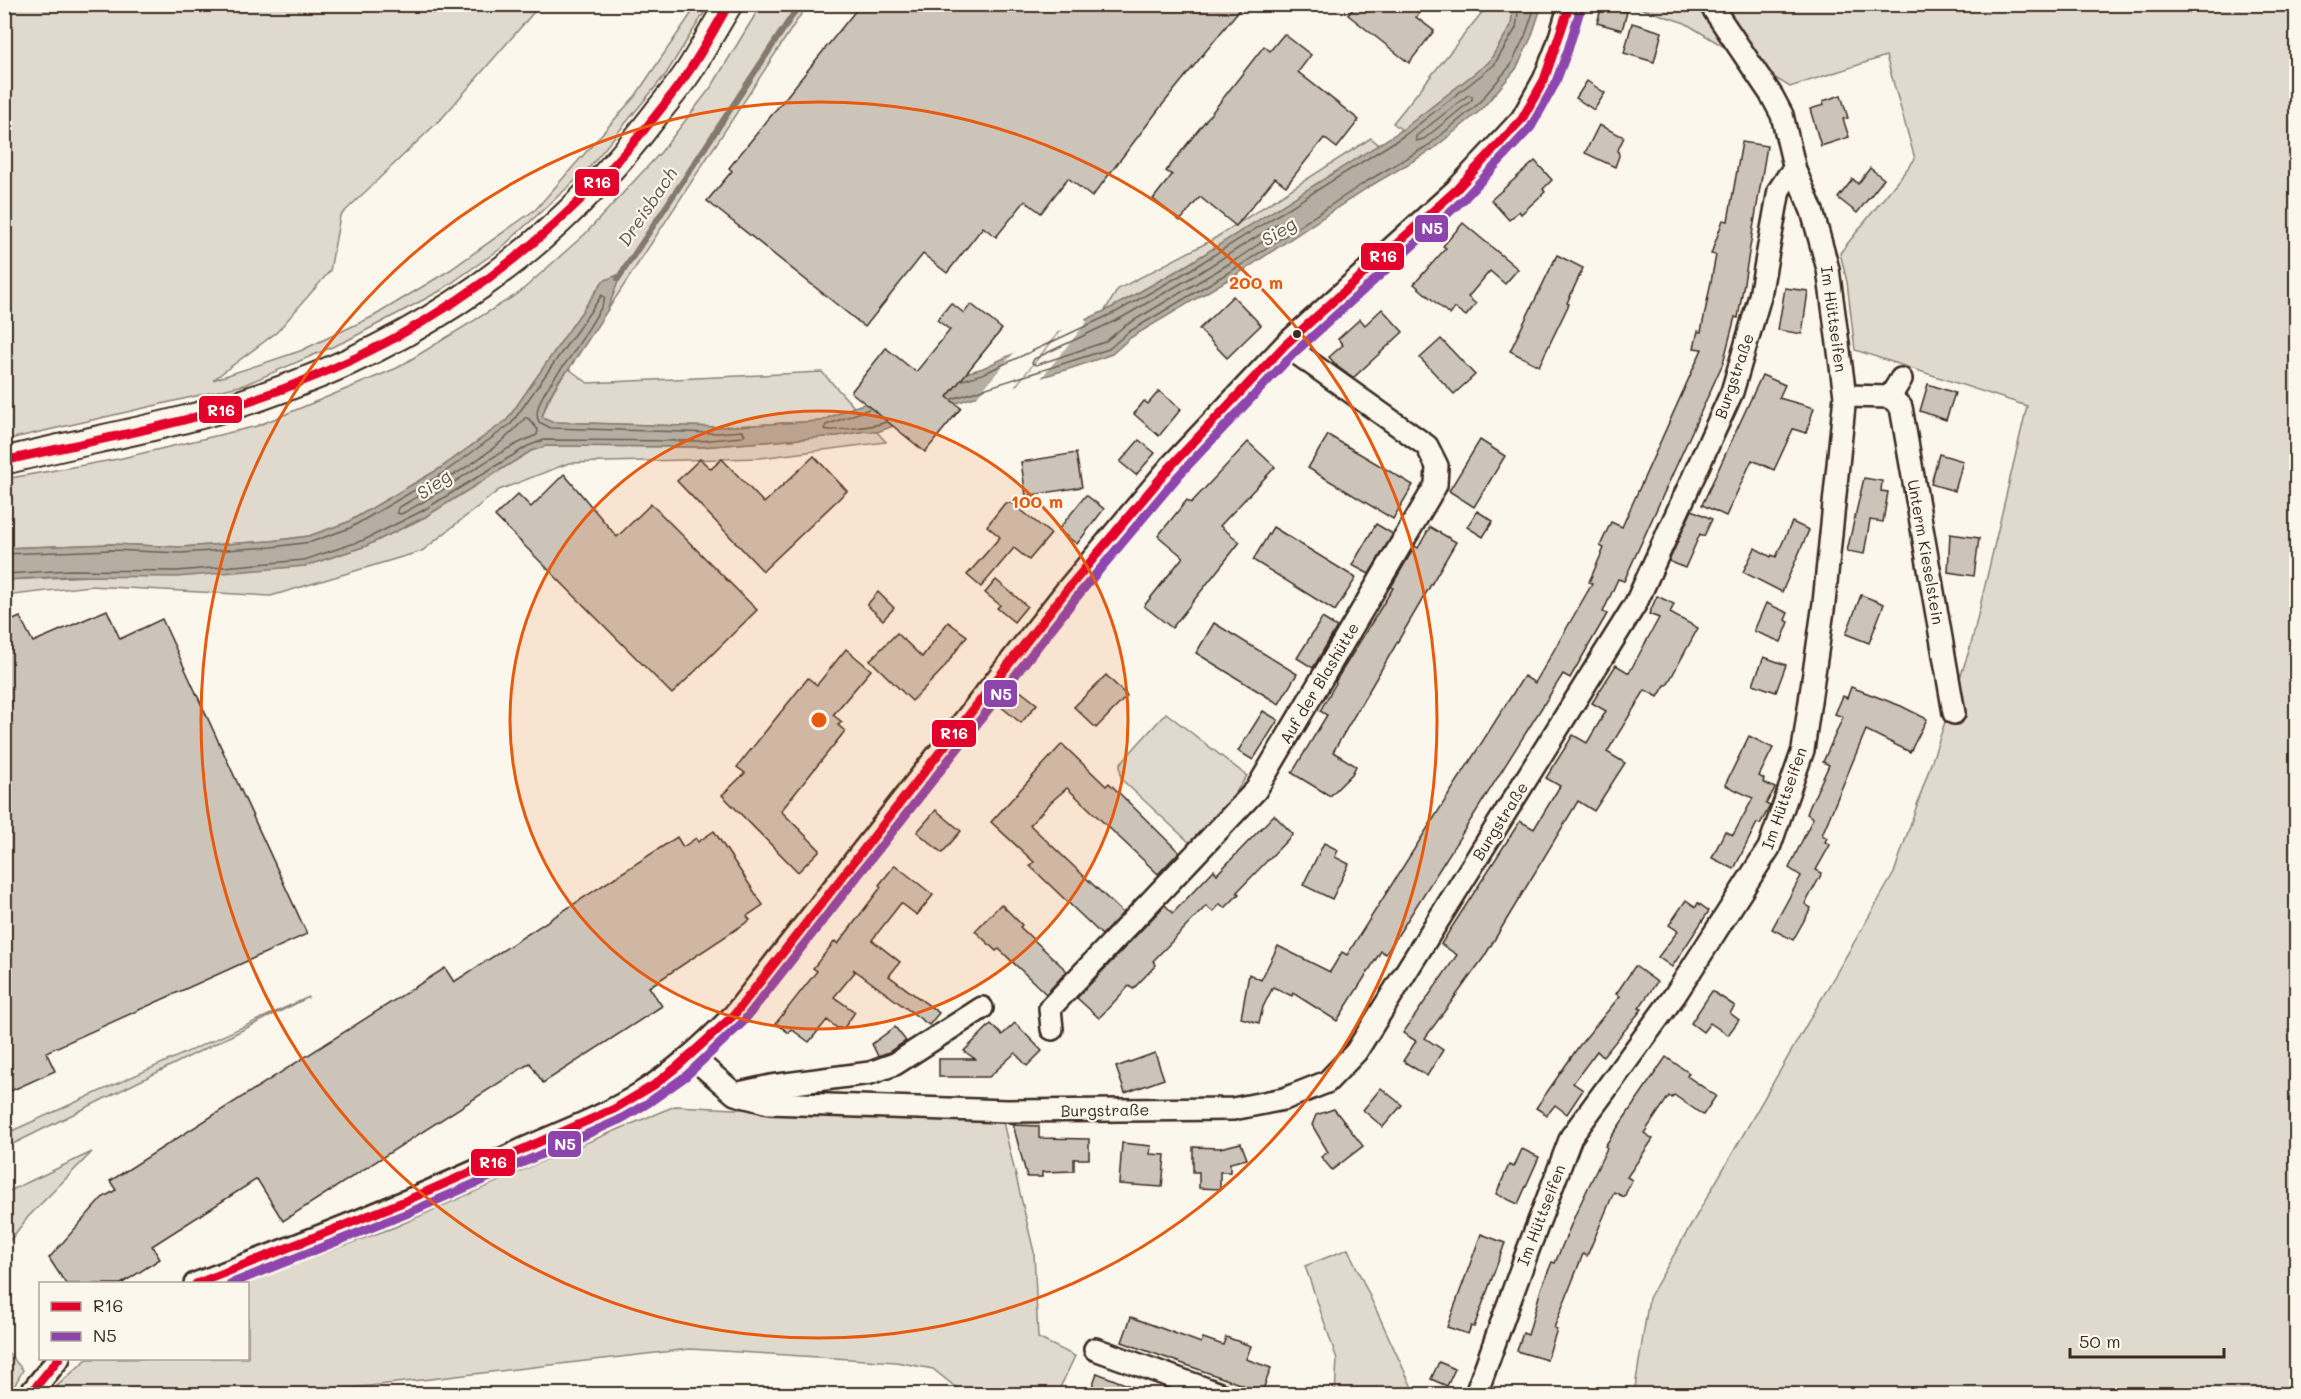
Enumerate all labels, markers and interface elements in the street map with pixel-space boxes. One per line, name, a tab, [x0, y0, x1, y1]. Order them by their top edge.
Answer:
water label: Dreisbach	[612, 162, 682, 251]
line badge: R16	[574, 168, 620, 197]
text: R16	[583, 171, 611, 192]
water label: Sieg	[1256, 211, 1301, 251]
line badge: N5	[1414, 214, 1449, 243]
text: N5	[1421, 217, 1443, 238]
line badge: R16	[1360, 242, 1405, 271]
text: R16	[1369, 245, 1397, 266]
street label: Im Hüttseifen	[1817, 265, 1852, 373]
text: 200 m	[1229, 270, 1283, 294]
unlabelled marker	[1291, 328, 1303, 340]
street label: Burgstraße	[1709, 330, 1758, 421]
line badge: R16	[198, 395, 243, 424]
text: R16	[207, 399, 235, 420]
water label: Sieg	[411, 464, 456, 505]
street label: Unterm Kieselstein	[1903, 478, 1950, 626]
text: 100 m	[1011, 489, 1063, 513]
street label: Auf der Blashütte	[1274, 618, 1363, 747]
line badge: N5	[983, 679, 1018, 708]
text: N5	[990, 683, 1012, 704]
centre of rings	[809, 710, 829, 730]
line badge: R16	[931, 719, 977, 748]
text: R16	[940, 722, 968, 743]
street label: Im Hüttseifen	[1756, 744, 1811, 852]
street label: Burgstraße	[1467, 777, 1532, 864]
street label: Burgstraße	[1060, 1098, 1150, 1121]
line badge: N5	[547, 1130, 582, 1158]
text: N5	[554, 1133, 576, 1154]
line badge: R16	[470, 1148, 516, 1177]
text: R16	[479, 1151, 507, 1172]
street label: Im Hüttseifen	[1512, 1161, 1569, 1268]
legend	[39, 1282, 249, 1360]
text: R16	[93, 1293, 123, 1317]
scale bar	[2070, 1321, 2224, 1359]
text: N5	[93, 1323, 117, 1347]
text: 50 m	[2079, 1329, 2121, 1353]

